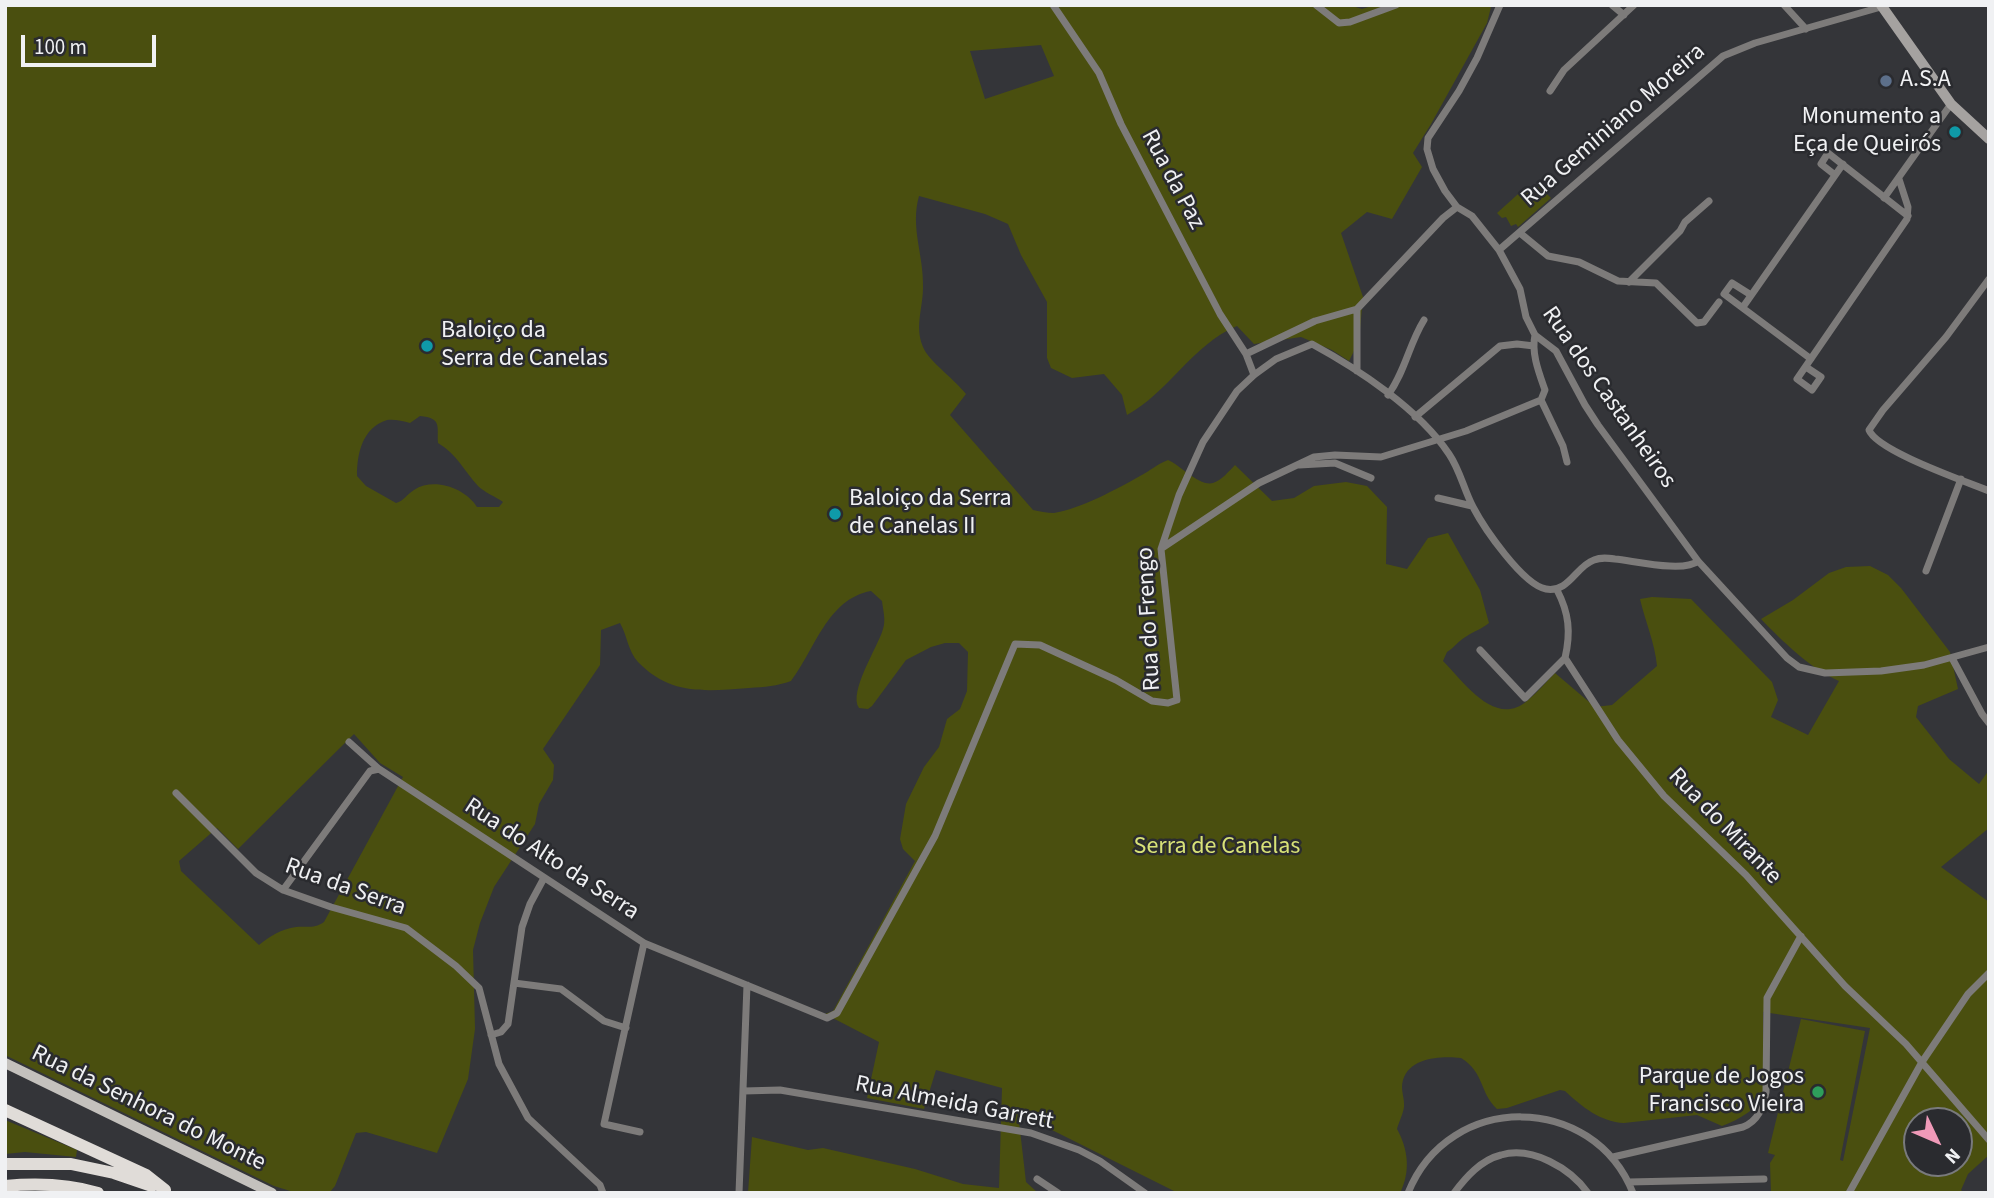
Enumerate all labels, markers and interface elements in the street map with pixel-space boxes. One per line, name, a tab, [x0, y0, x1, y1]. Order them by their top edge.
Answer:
scale bar	[24, 21, 159, 65]
text: 100 m	[34, 32, 87, 62]
street label: Rua Geminiano Moreira	[1516, 38, 1712, 214]
place label: A.S.A	[1900, 67, 1951, 95]
marker: A.S.A	[1878, 73, 1894, 89]
place label: Monumento a Eça de Queirós	[1793, 104, 1941, 160]
marker: Monumento a Eça de Queirós	[1947, 124, 1963, 140]
street label: Rua da Paz	[1134, 125, 1210, 235]
street label: Rua dos Castanheiros	[1535, 302, 1681, 494]
place label: Baloiço da Serra de Canelas	[441, 318, 608, 374]
marker: Baloiço da Serra de Canelas	[419, 338, 435, 354]
place label: Baloiço da Serra de Canelas II	[849, 486, 1012, 542]
marker: Baloiço da Serra de Canelas II	[827, 506, 843, 522]
street label: Rua do Frengo	[1132, 546, 1168, 692]
street label: Rua do Mirante	[1661, 763, 1787, 891]
street label: Rua do Alto da Serra	[458, 793, 644, 927]
park label: Serra de Canelas	[1134, 834, 1300, 862]
street label: Rua da Serra	[281, 853, 409, 923]
street label: Rua da Senhora do Monte	[26, 1040, 270, 1178]
place label: Parque de Jogos Francisco Vieira	[1639, 1064, 1804, 1120]
street label: Rua Almeida Garrett	[852, 1071, 1056, 1137]
marker: Parque de Jogos Francisco Vieira	[1810, 1084, 1826, 1100]
north arrow	[1903, 1107, 1973, 1177]
text: N	[1938, 1142, 1966, 1169]

